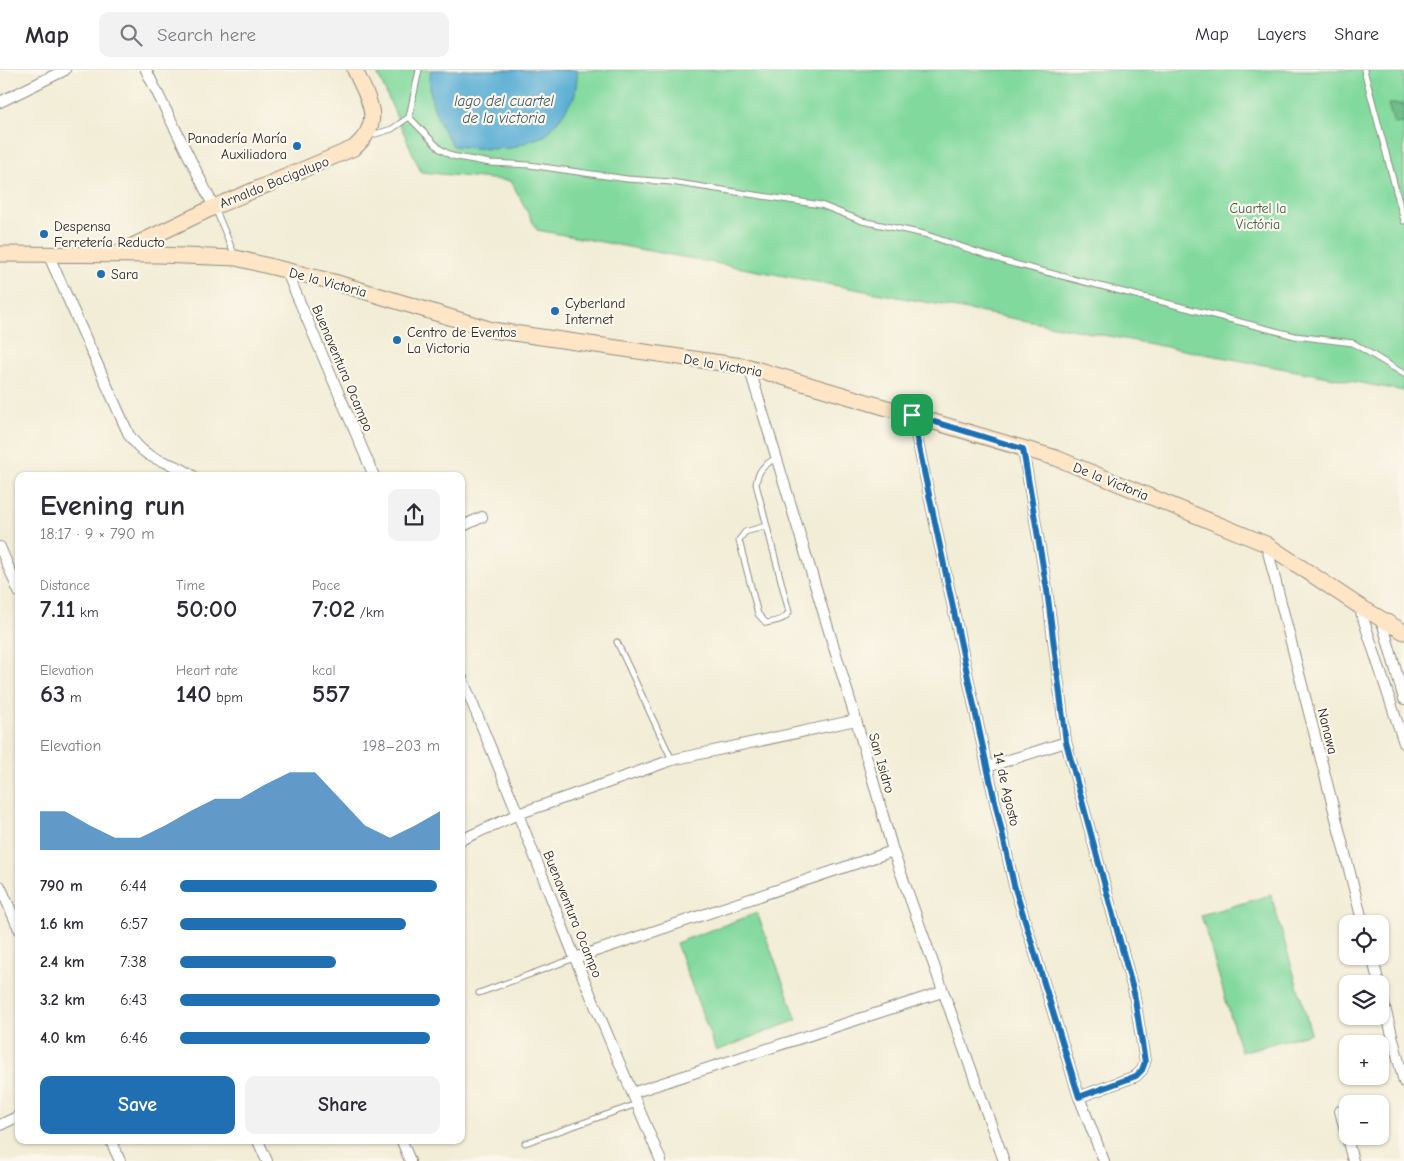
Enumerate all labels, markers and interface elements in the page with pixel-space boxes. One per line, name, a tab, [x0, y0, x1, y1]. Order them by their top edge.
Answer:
search box	[99, 12, 449, 57]
text: Map	[25, 21, 69, 49]
icon: search	[117, 21, 145, 49]
text: Search here	[157, 24, 256, 46]
text: Map	[1195, 24, 1229, 45]
text: Layers	[1257, 24, 1306, 45]
text: Share	[1334, 24, 1379, 45]
water label: lago del cuartel de la victoria	[454, 92, 555, 127]
place label: Panadería María Auxiliadora	[188, 130, 287, 163]
marker: Panadería María Auxiliadora	[291, 140, 303, 152]
street label: Arnaldo Bacigalupo	[217, 153, 332, 212]
park label: Cuartel la Victória	[1229, 200, 1287, 233]
place label: Despensa Ferretería Reducto	[54, 218, 165, 251]
marker: Despensa Ferretería Reducto	[38, 228, 50, 240]
street label: De la Victoria	[287, 264, 369, 301]
place label: Sara	[111, 266, 138, 283]
marker: Sara	[95, 268, 107, 280]
place label: Cyberland Internet	[565, 295, 625, 328]
street label: Buenaventura Ocampo	[308, 302, 377, 434]
marker: Cyberland Internet	[549, 305, 561, 317]
place label: Centro de Eventos La Victoria	[407, 324, 517, 357]
marker: Centro de Eventos La Victoria	[391, 334, 403, 346]
street label: De la Victoria	[682, 350, 764, 381]
pin	[891, 394, 933, 436]
icon: arrive	[898, 401, 926, 429]
street label: De la Victoria	[1071, 459, 1151, 504]
button: share	[388, 489, 440, 541]
text: Evening run	[40, 490, 185, 522]
text: 18:17 · 9 × 790 m	[40, 525, 154, 543]
text: Distance	[40, 577, 90, 594]
text: Time	[176, 577, 205, 594]
text: Pace	[312, 577, 340, 594]
text: 7.11	[40, 594, 75, 623]
text: 50:00	[176, 594, 237, 623]
text: 7:02	[312, 594, 355, 623]
text: km	[75, 604, 98, 621]
text: /km	[355, 604, 384, 621]
text: Elevation	[40, 662, 94, 679]
text: Heart rate	[176, 662, 238, 679]
text: kcal	[312, 662, 336, 679]
text: 63	[40, 679, 65, 708]
text: 140	[176, 679, 212, 708]
text: 557	[312, 679, 350, 708]
text: m	[65, 689, 82, 706]
text: bpm	[212, 689, 243, 706]
street label: Nanawa	[1314, 706, 1341, 756]
street label: San Isidro	[865, 731, 898, 795]
text: Elevation	[40, 737, 101, 755]
text: 198–203 m	[363, 737, 440, 755]
street label: 14 de Agosto	[990, 750, 1023, 828]
street label: Buenaventura Ocampo	[539, 848, 606, 980]
text: 790 m	[40, 877, 83, 895]
text: 6:44	[120, 877, 147, 895]
text: 1.6 km	[40, 915, 84, 933]
text: 6:57	[120, 915, 148, 933]
map controls	[1339, 915, 1389, 1145]
button: locate	[1339, 915, 1389, 965]
text: 2.4 km	[40, 953, 85, 971]
text: 7:38	[120, 953, 147, 971]
button: layers	[1339, 975, 1389, 1025]
text: 3.2 km	[40, 991, 85, 1009]
text: 6:43	[120, 991, 147, 1009]
text: 4.0 km	[40, 1029, 86, 1047]
text: 6:46	[120, 1029, 148, 1047]
button: +	[1339, 1035, 1389, 1085]
button: Save	[40, 1076, 235, 1134]
button: Share	[245, 1076, 440, 1134]
button: −	[1339, 1095, 1389, 1145]

